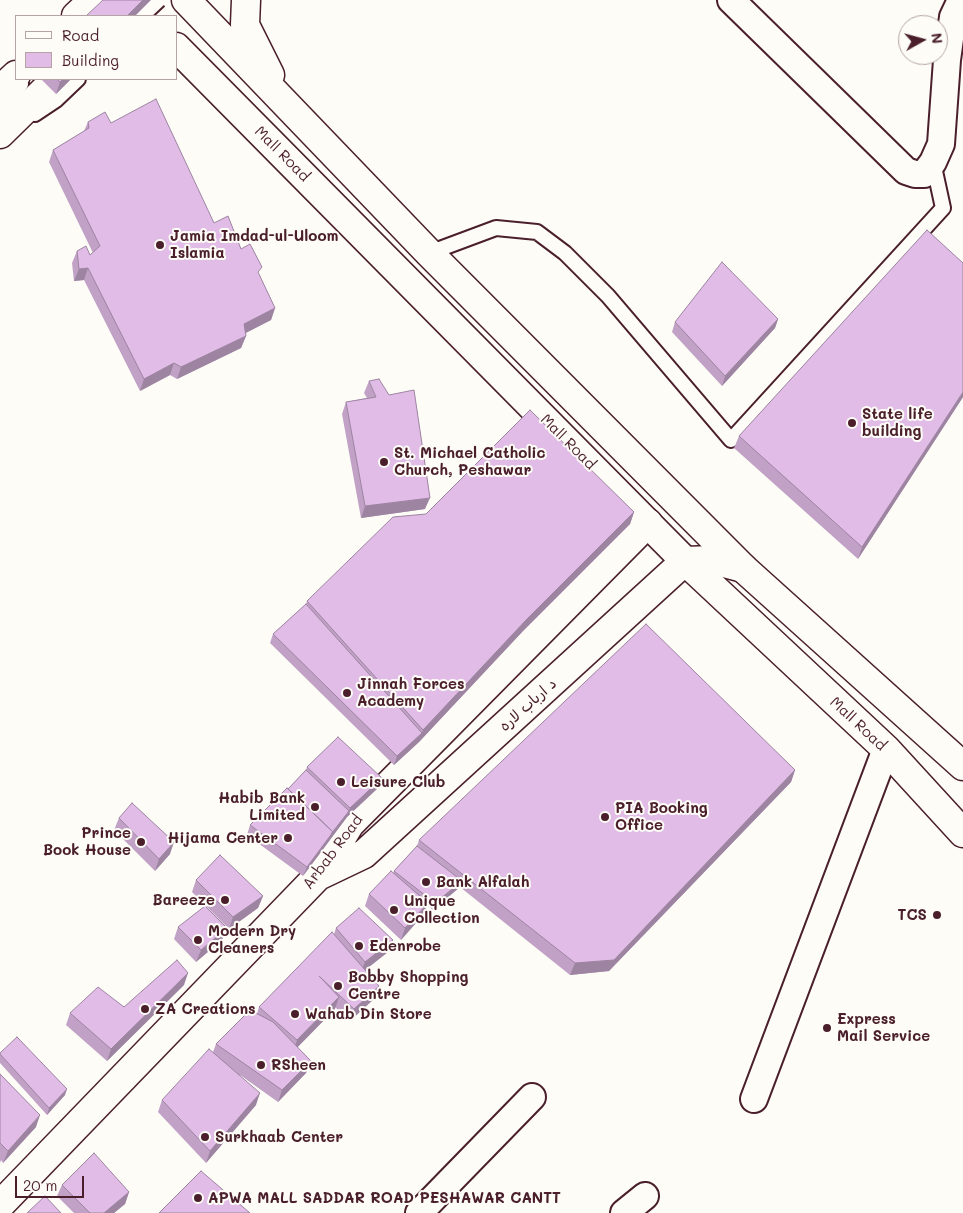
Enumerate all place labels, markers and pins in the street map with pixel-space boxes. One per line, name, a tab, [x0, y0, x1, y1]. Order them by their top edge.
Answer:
place label: Jamia Imdad-ul-Uloom Islamia	[170, 227, 338, 262]
marker: Jamia Imdad-ul-Uloom Islamia	[154, 239, 166, 251]
place label: State life building	[862, 405, 933, 440]
marker: State life building	[846, 417, 858, 429]
place label: St. Michael Catholic Church, Peshawar	[394, 444, 545, 479]
marker: St. Michael Catholic Church, Peshawar	[378, 456, 390, 468]
place label: Jinnah Forces Academy	[357, 675, 465, 710]
marker: Jinnah Forces Academy	[341, 687, 353, 699]
place label: Leisure Club	[351, 773, 445, 791]
marker: Leisure Club	[335, 776, 347, 788]
place label: Habib Bank Limited	[218, 789, 305, 824]
place label: PIA Booking Office	[615, 799, 708, 834]
marker: Habib Bank Limited	[309, 801, 321, 813]
marker: PIA Booking Office	[599, 811, 611, 823]
place label: Prince Book House	[43, 824, 131, 859]
place label: Hijama Center	[167, 829, 278, 847]
marker: Hijama Center	[282, 832, 294, 844]
marker: Prince Book House	[135, 836, 147, 848]
place label: Bank Alfalah	[436, 873, 530, 891]
marker: Bank Alfalah	[420, 876, 432, 888]
place label: Bareeze	[153, 891, 215, 909]
place label: Unique Collection	[404, 892, 480, 927]
marker: Bareeze	[219, 894, 231, 906]
marker: Unique Collection	[388, 904, 400, 916]
place label: TCS	[898, 906, 927, 924]
marker: TCS	[931, 909, 943, 921]
place label: Modern Dry Cleaners	[208, 922, 296, 957]
marker: Modern Dry Cleaners	[192, 934, 204, 946]
place label: Edenrobe	[369, 937, 441, 955]
marker: Edenrobe	[353, 940, 365, 952]
place label: Bobby Shopping Centre	[348, 968, 469, 1003]
marker: Bobby Shopping Centre	[332, 980, 344, 992]
place label: ZA Creations	[155, 1000, 256, 1018]
marker: ZA Creations	[139, 1003, 151, 1015]
place label: Wahab Din Store	[305, 1005, 432, 1023]
marker: Wahab Din Store	[289, 1008, 301, 1020]
place label: Express Mail Service	[837, 1010, 930, 1045]
marker: Express Mail Service	[821, 1022, 833, 1034]
place label: RSheen	[271, 1056, 326, 1074]
marker: RSheen	[255, 1059, 267, 1071]
place label: Surkhaab Center	[215, 1128, 343, 1146]
marker: Surkhaab Center	[199, 1131, 211, 1143]
place label: APWA MALL SADDAR ROAD PESHAWAR CANTT	[208, 1189, 561, 1207]
marker: APWA MALL SADDAR ROAD PESHAWAR CANTT	[192, 1192, 204, 1204]

